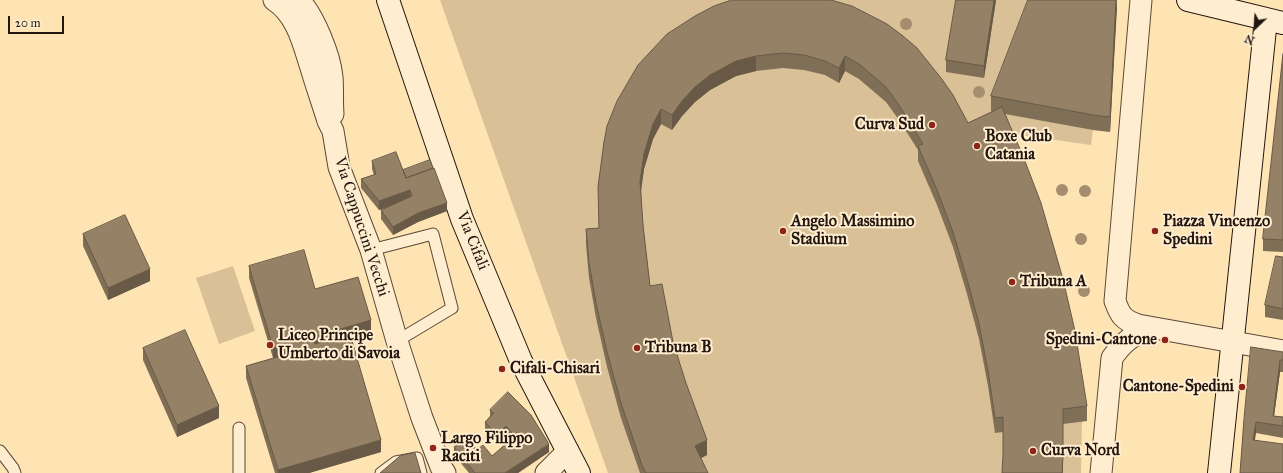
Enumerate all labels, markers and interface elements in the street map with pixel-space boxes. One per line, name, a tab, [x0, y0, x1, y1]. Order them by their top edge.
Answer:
scale bar	[10, 8, 66, 34]
north arrow	[1235, 8, 1275, 48]
text: 20 m	[15, 16, 41, 30]
text: N	[1243, 31, 1257, 47]
place label: Curva Sud	[855, 115, 924, 135]
marker: Curva Sud	[927, 120, 937, 130]
place label: Boxe Club Catania	[985, 127, 1052, 165]
marker: Boxe Club Catania	[972, 141, 982, 151]
street label: Via Cappuccini Vecchi	[329, 155, 393, 299]
street label: Via Cifali	[452, 209, 492, 273]
place label: Angelo Massimino Stadium	[791, 212, 914, 250]
place label: Piazza Vincenzo Spedini	[1163, 212, 1270, 250]
marker: Angelo Massimino Stadium	[778, 226, 788, 236]
marker: Piazza Vincenzo Spedini	[1150, 226, 1160, 236]
place label: Tribuna A	[1020, 272, 1087, 292]
marker: Tribuna A	[1007, 277, 1017, 287]
place label: Liceo Principe Umberto di Savoia	[278, 326, 400, 364]
place label: Spedini-Cantone	[1046, 330, 1157, 350]
marker: Spedini-Cantone	[1160, 335, 1170, 345]
place label: Tribuna B	[645, 338, 712, 358]
marker: Liceo Principe Umberto di Savoia	[265, 340, 275, 350]
marker: Tribuna B	[632, 343, 642, 353]
place label: Cifali-Chisari	[510, 359, 600, 379]
marker: Cifali-Chisari	[497, 364, 507, 374]
place label: Cantone-Spedini	[1123, 377, 1234, 397]
marker: Cantone-Spedini	[1237, 382, 1247, 392]
place label: Largo Filippo Raciti	[441, 429, 532, 467]
place label: Curva Nord	[1041, 441, 1120, 461]
marker: Largo Filippo Raciti	[428, 443, 438, 453]
marker: Curva Nord	[1028, 446, 1038, 456]

